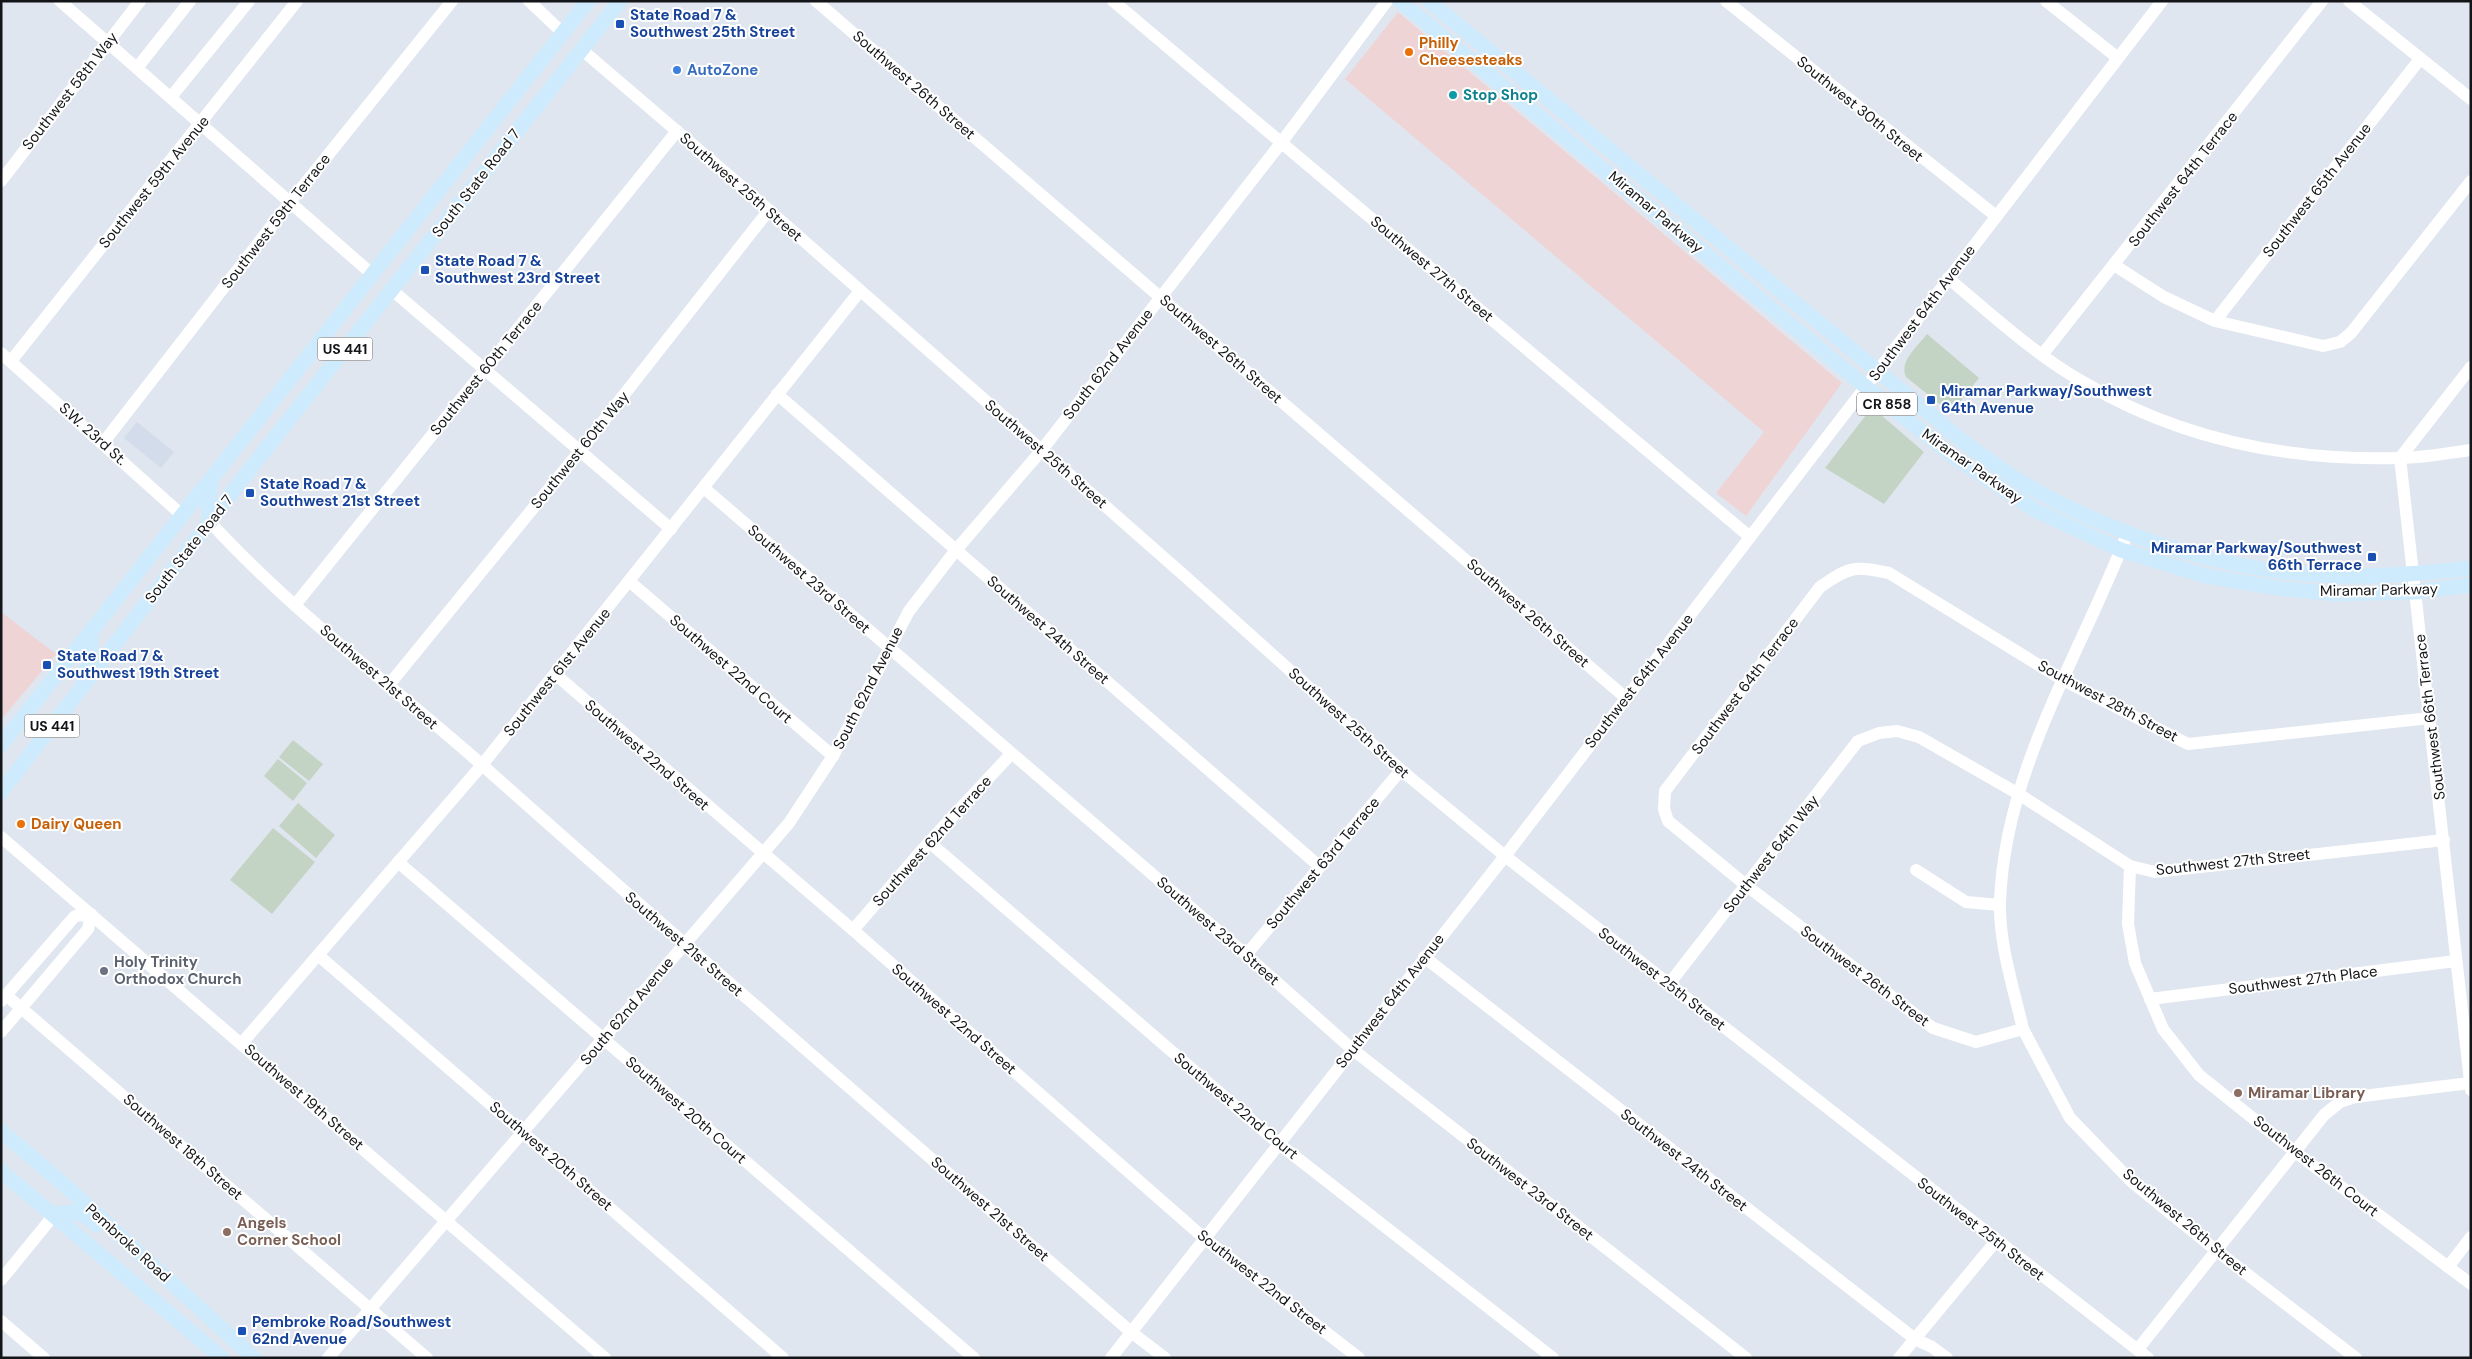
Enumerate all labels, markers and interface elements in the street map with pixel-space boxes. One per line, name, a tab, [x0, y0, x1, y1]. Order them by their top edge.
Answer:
place label: State Road 7 & Southwest 25th Street	[630, 5, 795, 42]
marker: State Road 7 & Southwest 25th Street	[614, 18, 626, 30]
street label: Southwest 26th Street	[848, 26, 980, 144]
street label: Southwest 58th Way	[18, 27, 123, 154]
place label: Philly Cheesesteaks	[1419, 33, 1523, 70]
marker: Philly Cheesesteaks	[1403, 46, 1415, 58]
street label: Southwest 30th Street	[1792, 52, 1928, 166]
place label: AutoZone	[687, 60, 758, 80]
marker: AutoZone	[671, 64, 683, 76]
place label: Stop Shop	[1463, 85, 1538, 105]
marker: Stop Shop	[1447, 89, 1459, 101]
street label: Southwest 64th Terrace	[2124, 107, 2242, 251]
street label: Southwest 59th Avenue	[94, 112, 214, 252]
street label: Southwest 65th Avenue	[2258, 119, 2376, 261]
street label: South State Road 7	[427, 125, 525, 241]
street label: Southwest 25th Street	[675, 128, 807, 246]
street label: Southwest 59th Terrace	[217, 149, 335, 293]
street label: Miramar Parkway	[1604, 166, 1708, 258]
street label: Southwest 27th Street	[1366, 212, 1498, 326]
street label: Southwest 64th Avenue	[1864, 241, 1980, 385]
place label: State Road 7 & Southwest 23rd Street	[435, 251, 600, 288]
marker: State Road 7 & Southwest 23rd Street	[419, 264, 431, 276]
street label: Southwest 26th Street	[1155, 290, 1287, 408]
street label: Southwest 60th Terrace	[425, 297, 547, 439]
street label: South 62nd Avenue	[1058, 305, 1158, 423]
road number: US 441	[318, 338, 372, 360]
place label: Miramar Parkway/Southwest 64th Avenue	[1941, 381, 2152, 418]
street label: Southwest 60th Way	[526, 387, 634, 513]
road number: CR 858	[1857, 392, 1917, 416]
marker: Miramar Parkway/Southwest 64th Avenue	[1925, 394, 1937, 406]
street label: Southwest 25th Street	[980, 395, 1112, 513]
street label: S.W. 23rd St.	[55, 398, 131, 470]
street label: Miramar Parkway	[1918, 424, 2027, 508]
place label: State Road 7 & Southwest 21st Street	[260, 474, 420, 511]
marker: State Road 7 & Southwest 21st Street	[244, 487, 256, 499]
street label: South State Road 7	[140, 491, 238, 607]
street label: Southwest 23rd Street	[744, 520, 875, 638]
place label: Miramar Parkway/Southwest 66th Terrace	[2151, 538, 2362, 575]
marker: Miramar Parkway/Southwest 66th Terrace	[2366, 551, 2378, 563]
street label: Southwest 26th Street	[1462, 554, 1594, 672]
street label: Southwest 24th Street	[983, 571, 1113, 689]
street label: Miramar Parkway	[2320, 579, 2439, 601]
street label: Southwest 61st Avenue	[499, 604, 615, 740]
street label: Southwest 22nd Court	[665, 610, 797, 728]
street label: Southwest 64th Avenue	[1580, 610, 1698, 752]
street label: Southwest 64th Terrace	[1687, 614, 1803, 758]
street label: Southwest 21st Street	[316, 620, 442, 734]
street label: South 62nd Avenue	[828, 623, 908, 753]
street label: Southwest 66th Terrace	[2410, 633, 2450, 801]
place label: State Road 7 & Southwest 19th Street	[57, 646, 219, 683]
street label: Southwest 28th Street	[2034, 656, 2182, 746]
marker: State Road 7 & Southwest 19th Street	[41, 659, 53, 671]
street label: Southwest 25th Street	[1284, 663, 1414, 783]
street label: Southwest 22nd Street	[580, 695, 714, 815]
road number: US 441	[24, 714, 80, 738]
street label: Southwest 62nd Terrace	[868, 771, 996, 911]
street label: Southwest 64th Way	[1719, 790, 1824, 917]
street label: Southwest 63rd Terrace	[1262, 793, 1384, 933]
place label: Dairy Queen	[31, 814, 122, 834]
marker: Dairy Queen	[15, 818, 27, 830]
street label: Southwest 27th Street	[2155, 844, 2311, 880]
street label: Southwest 23rd Street	[1153, 872, 1284, 990]
street label: Southwest 21st Street	[621, 887, 747, 1001]
street label: Southwest 26th Street	[1796, 921, 1934, 1031]
street label: Southwest 25th Street	[1594, 923, 1730, 1035]
street label: Southwest 64th Avenue	[1331, 930, 1449, 1072]
place label: Holy Trinity Orthodox Church	[114, 952, 241, 989]
street label: South 62nd Avenue	[576, 953, 678, 1069]
street label: Southwest 22nd Street	[887, 959, 1021, 1079]
street label: Southwest 27th Place	[2228, 961, 2378, 999]
marker: Holy Trinity Orthodox Church	[98, 965, 110, 977]
street label: Southwest 19th Street	[240, 1039, 368, 1155]
street label: Southwest 22nd Court	[1170, 1048, 1302, 1164]
street label: Southwest 20th Court	[621, 1052, 751, 1168]
place label: Miramar Library	[2248, 1083, 2365, 1103]
marker: Miramar Library	[2232, 1087, 2244, 1099]
street label: Southwest 18th Street	[119, 1090, 247, 1205]
street label: Southwest 20th Street	[485, 1097, 617, 1215]
street label: Southwest 24th Street	[1616, 1104, 1752, 1216]
street label: Southwest 26th Court	[2249, 1111, 2383, 1221]
street label: Southwest 23rd Street	[1462, 1133, 1598, 1245]
street label: Southwest 21st Street	[927, 1152, 1053, 1266]
street label: Southwest 26th Street	[2119, 1164, 2251, 1280]
street label: Southwest 25th Street	[1913, 1173, 2049, 1285]
street label: Pembroke Road	[81, 1199, 175, 1287]
place label: Angels Corner School	[237, 1213, 341, 1250]
street label: Southwest 22nd Street	[1193, 1225, 1331, 1339]
marker: Angels Corner School	[221, 1226, 233, 1238]
place label: Pembroke Road/Southwest 62nd Avenue	[252, 1312, 451, 1349]
marker: Pembroke Road/Southwest 62nd Avenue	[236, 1325, 248, 1337]

